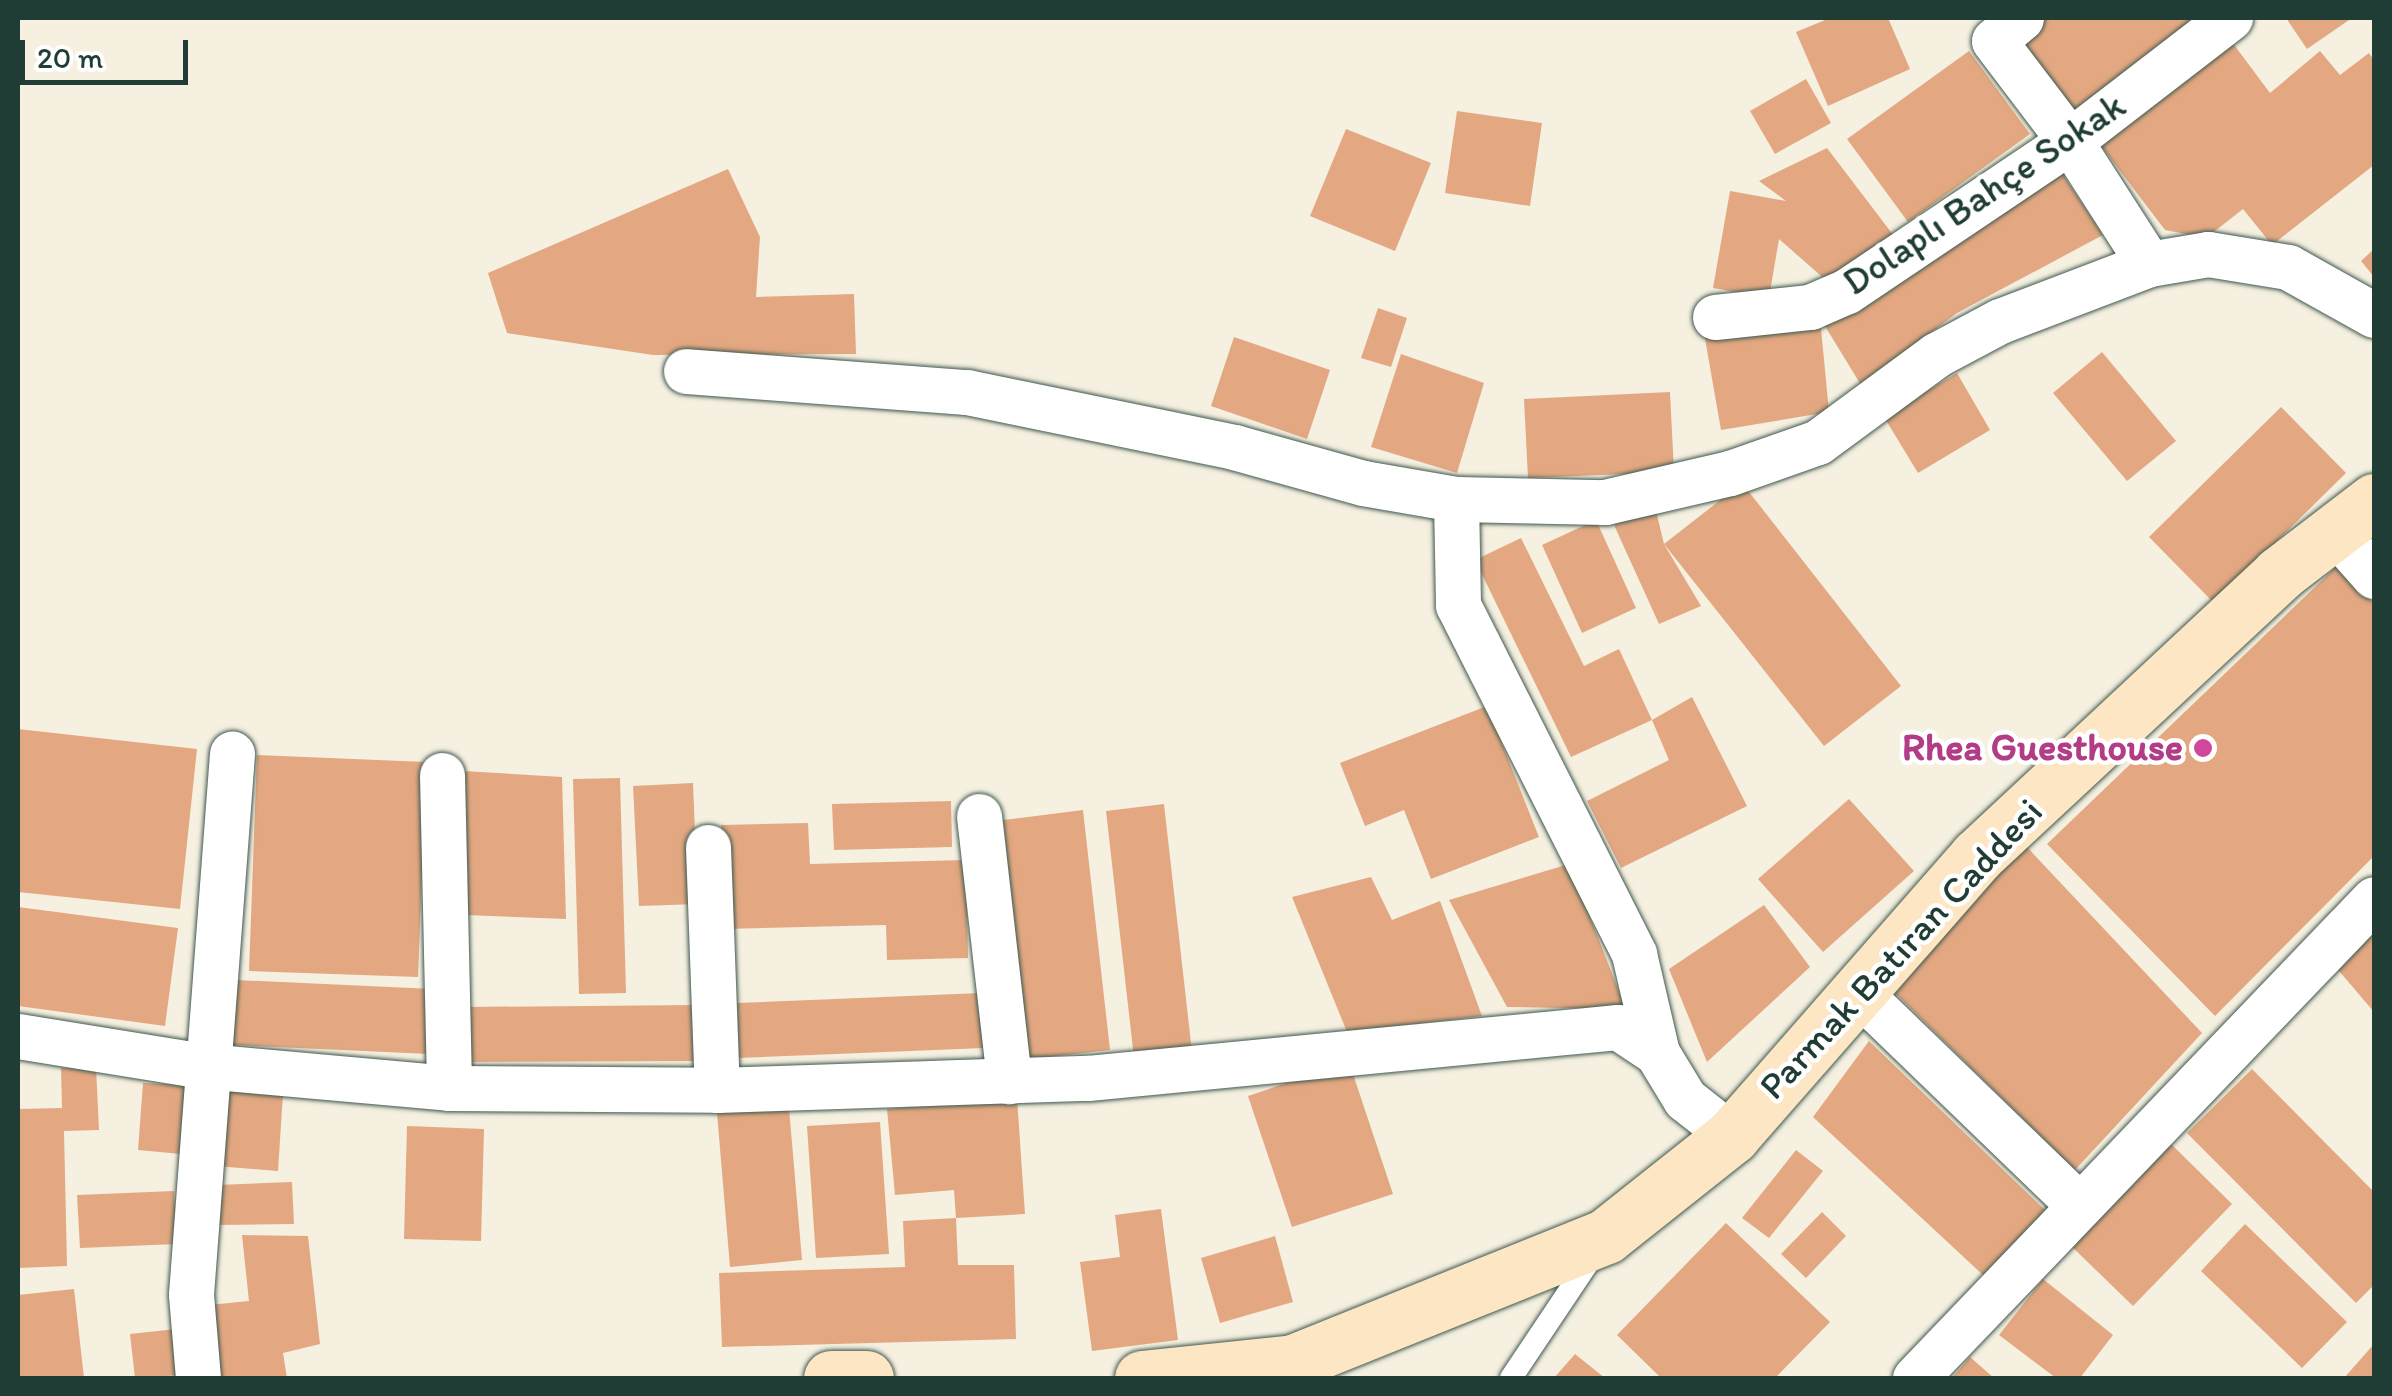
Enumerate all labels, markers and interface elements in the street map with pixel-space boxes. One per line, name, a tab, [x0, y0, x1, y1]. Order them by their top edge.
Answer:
scale bar	[25, 20, 192, 82]
text: 20 m	[37, 39, 103, 76]
street label: Dolaplı Bahçe Sokak	[1835, 83, 2133, 305]
place label: Rhea Guesthouse	[1902, 725, 2183, 771]
marker: Rhea Guesthouse	[2192, 737, 2214, 759]
street label: Parmak Batıran Caddesi	[1750, 789, 2052, 1109]

